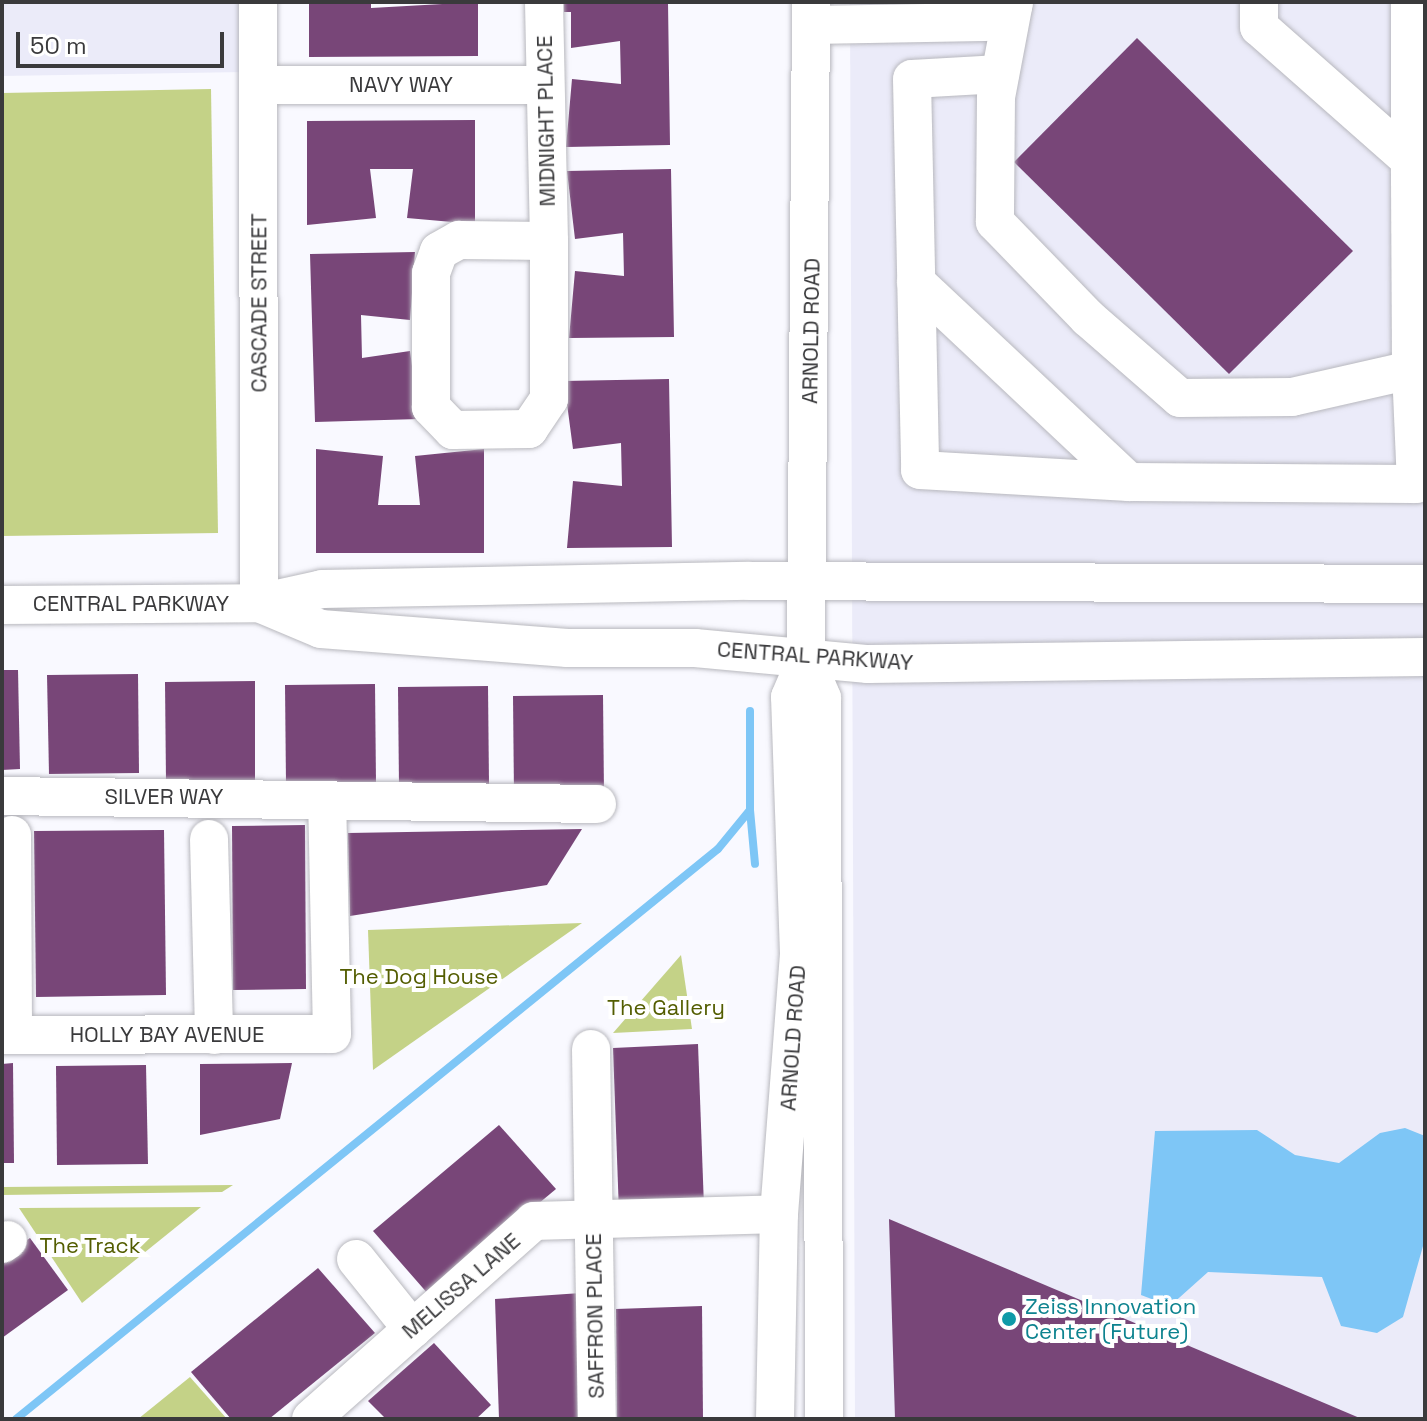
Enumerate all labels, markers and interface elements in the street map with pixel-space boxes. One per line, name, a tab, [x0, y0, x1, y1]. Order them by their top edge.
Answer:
scale bar	[20, 16, 228, 66]
text: 50 m	[30, 30, 87, 61]
street label: MIDNIGHT PLACE	[531, 35, 561, 207]
street label: NAVY WAY	[349, 72, 453, 98]
street label: CASCADE STREET	[246, 213, 272, 393]
street label: ARNOLD ROAD	[797, 258, 825, 404]
street label: CENTRAL PARKWAY	[33, 591, 229, 617]
street label: CENTRAL PARKWAY	[716, 636, 914, 676]
street label: SILVER WAY	[105, 784, 223, 810]
park label: The Dog House	[339, 964, 499, 990]
street label: ARNOLD ROAD	[775, 964, 811, 1112]
park label: The Gallery	[607, 995, 725, 1021]
street label: HOLLY BAY AVENUE	[69, 1022, 265, 1048]
street label: MELISSA LANE	[396, 1227, 526, 1345]
park label: The Track	[39, 1233, 141, 1259]
street label: SAFFRON PLACE	[580, 1233, 610, 1399]
place label: Zeiss Innovation Center (Future)	[1025, 1293, 1196, 1344]
marker: Zeiss Innovation Center (Future)	[1000, 1310, 1018, 1328]

